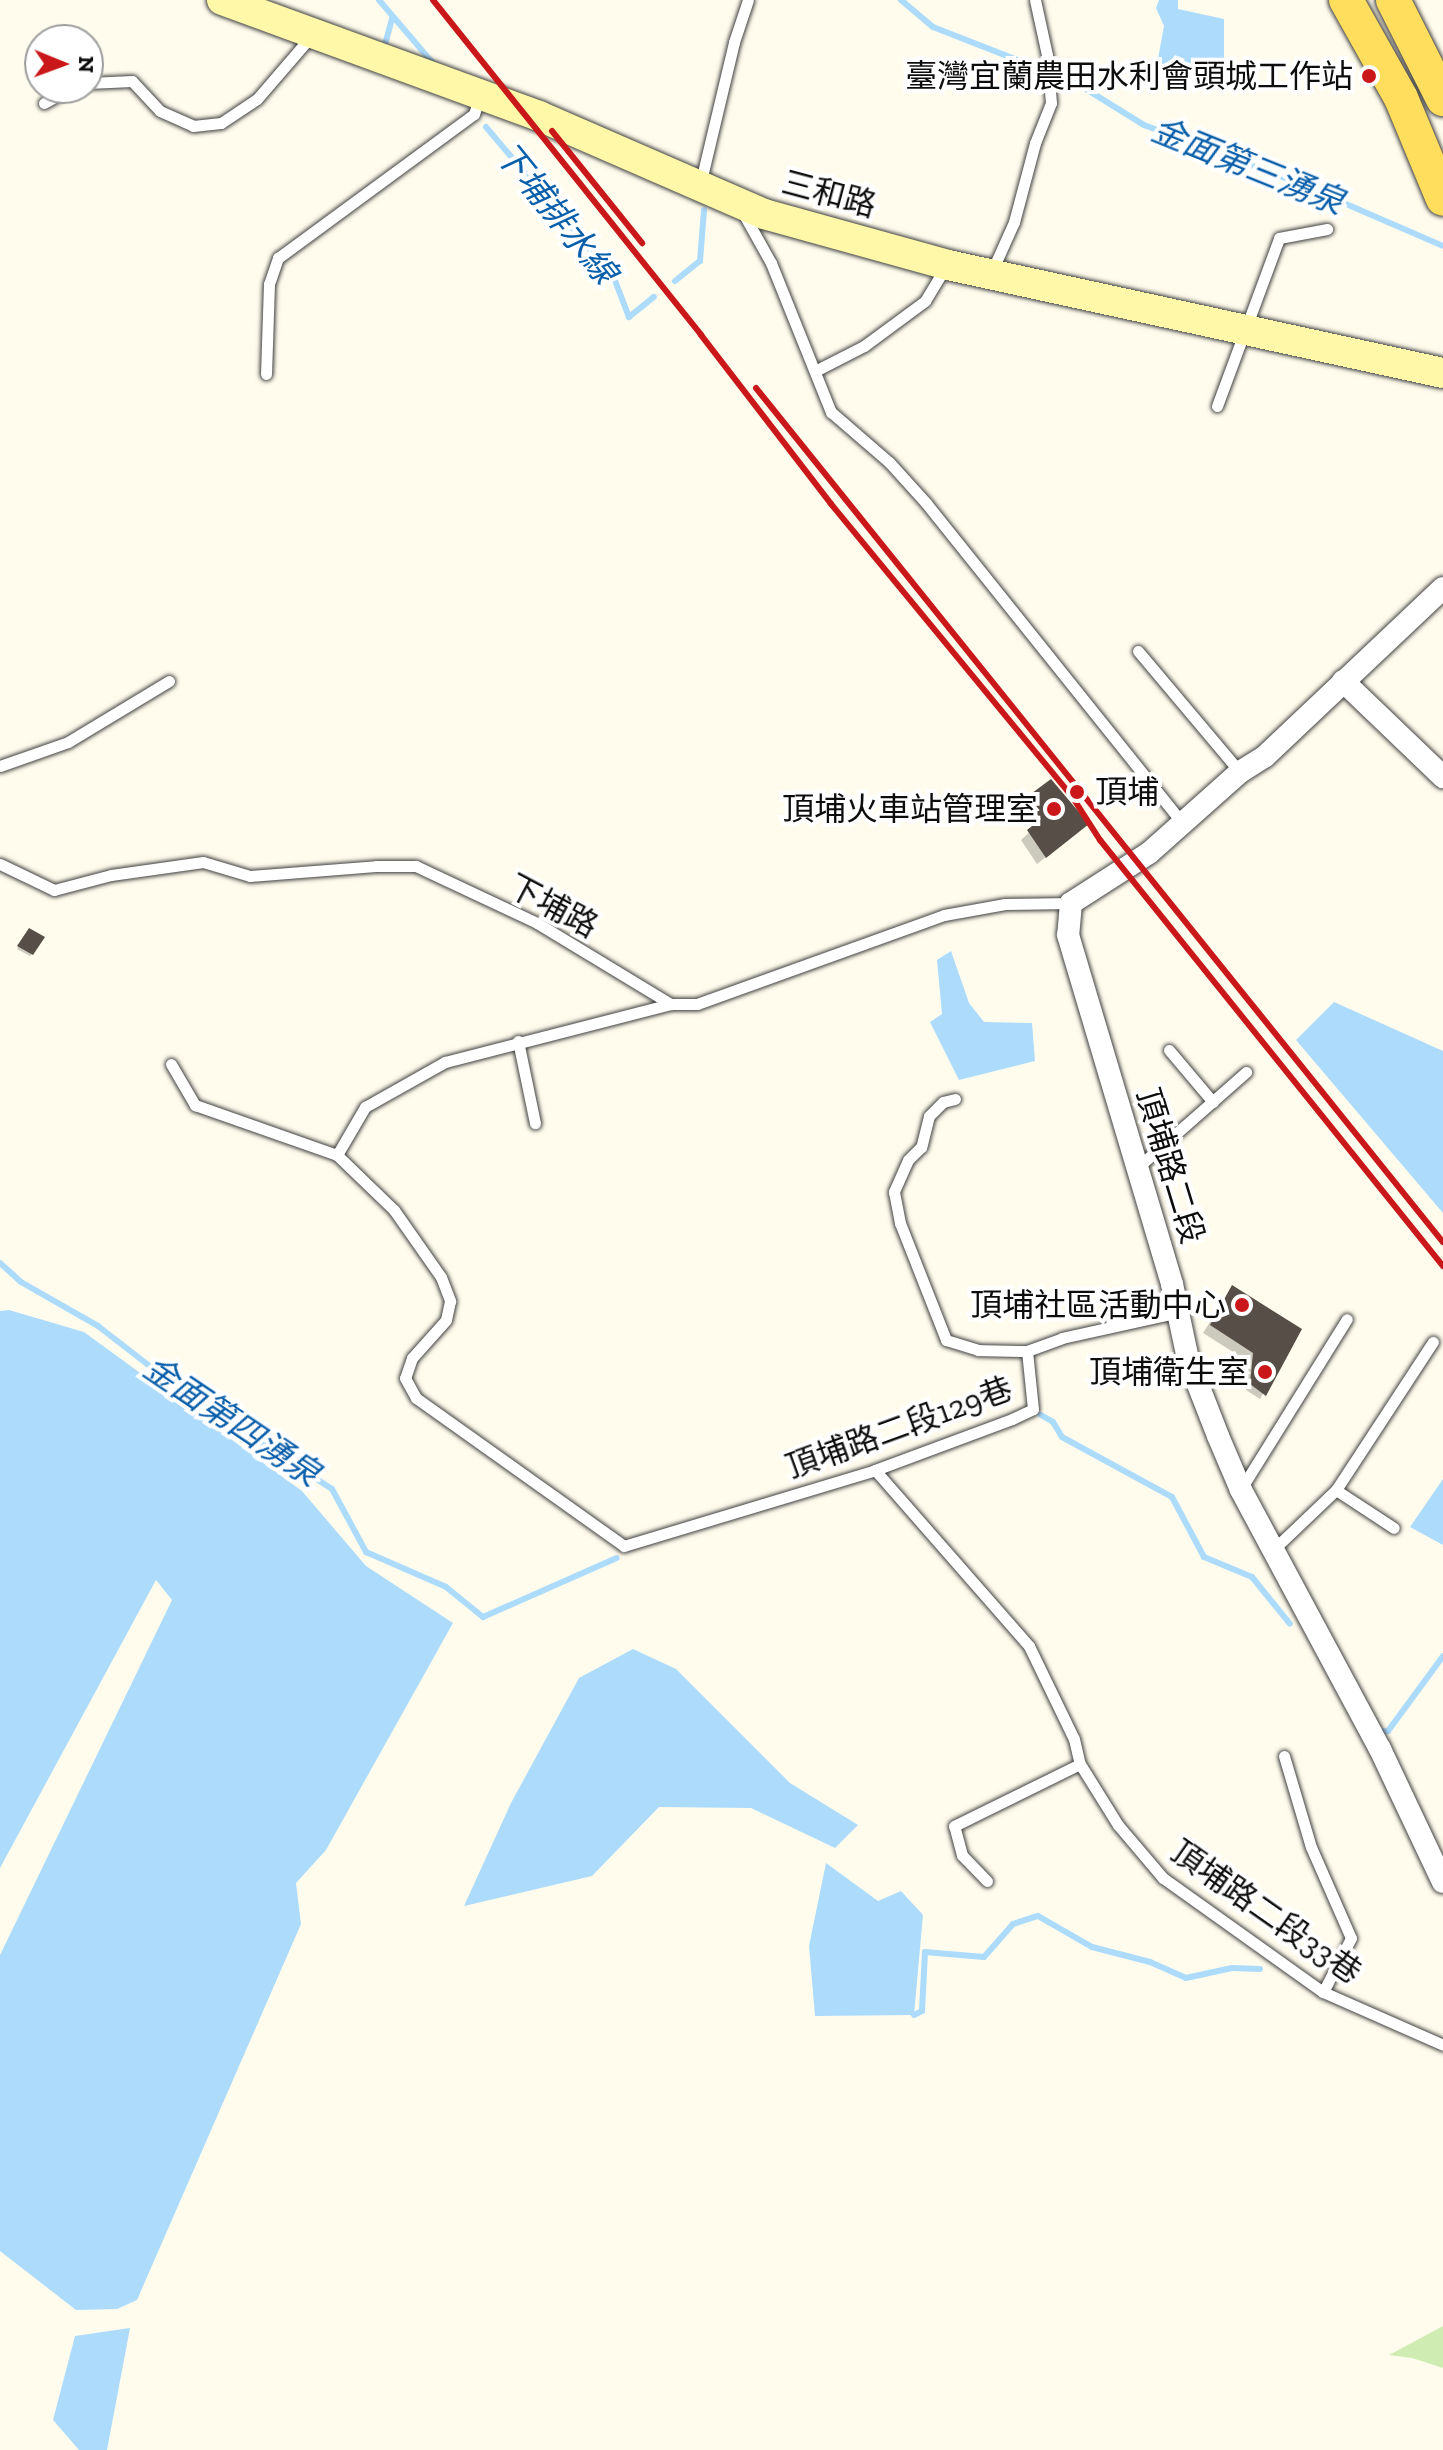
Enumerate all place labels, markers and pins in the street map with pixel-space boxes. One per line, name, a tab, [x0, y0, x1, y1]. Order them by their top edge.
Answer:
place label: 臺灣宜蘭農田水利會頭城工作站	[905, 57, 1353, 95]
marker: 臺灣宜蘭農田水利會頭城工作站	[1360, 67, 1378, 85]
place label: 頂埔	[1095, 773, 1159, 811]
marker: 頂埔	[1066, 781, 1088, 803]
place label: 頂埔火車站管理室	[782, 790, 1038, 828]
marker: 頂埔火車站管理室	[1045, 800, 1063, 818]
place label: 頂埔社區活動中心	[970, 1286, 1226, 1324]
marker: 頂埔社區活動中心	[1233, 1296, 1251, 1314]
place label: 頂埔衛生室	[1089, 1353, 1249, 1391]
marker: 頂埔衛生室	[1256, 1363, 1274, 1381]

